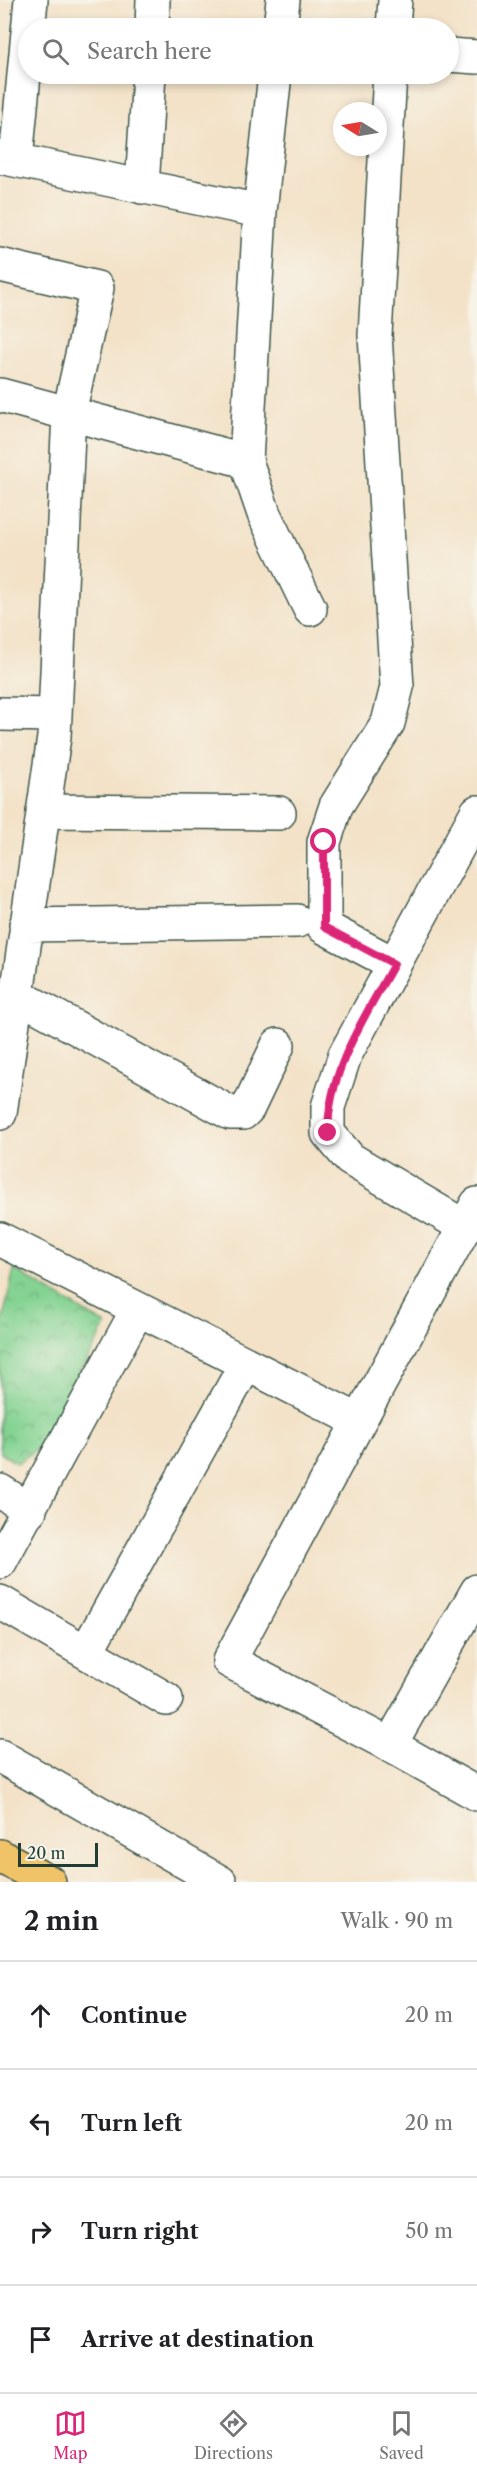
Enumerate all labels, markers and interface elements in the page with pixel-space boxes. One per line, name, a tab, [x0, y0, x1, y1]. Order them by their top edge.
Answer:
search box	[18, 18, 459, 84]
icon: search	[39, 35, 72, 68]
text: Search here	[87, 38, 212, 65]
north arrow	[333, 102, 387, 156]
route start	[310, 828, 336, 854]
route end	[314, 1119, 340, 1145]
scale bar	[18, 1840, 98, 1868]
text: 20 m	[27, 1843, 66, 1863]
text: 2 min	[24, 1905, 99, 1937]
text: Walk · 90 m	[341, 1909, 453, 1933]
icon: ahead	[24, 1999, 57, 2032]
text: Continue	[81, 2002, 187, 2029]
text: 20 m	[405, 2003, 453, 2027]
icon: left	[24, 2107, 57, 2140]
text: Turn left	[81, 2110, 182, 2137]
text: 20 m	[405, 2111, 453, 2135]
icon: right	[24, 2215, 57, 2248]
text: Turn right	[81, 2218, 199, 2245]
text: 50 m	[406, 2219, 453, 2243]
icon: arrive	[24, 2323, 57, 2356]
text: Arrive at destination	[81, 2326, 314, 2353]
tab: Map	[53, 2407, 88, 2463]
tab: Directions	[194, 2407, 273, 2463]
tab: Saved	[379, 2407, 424, 2463]

